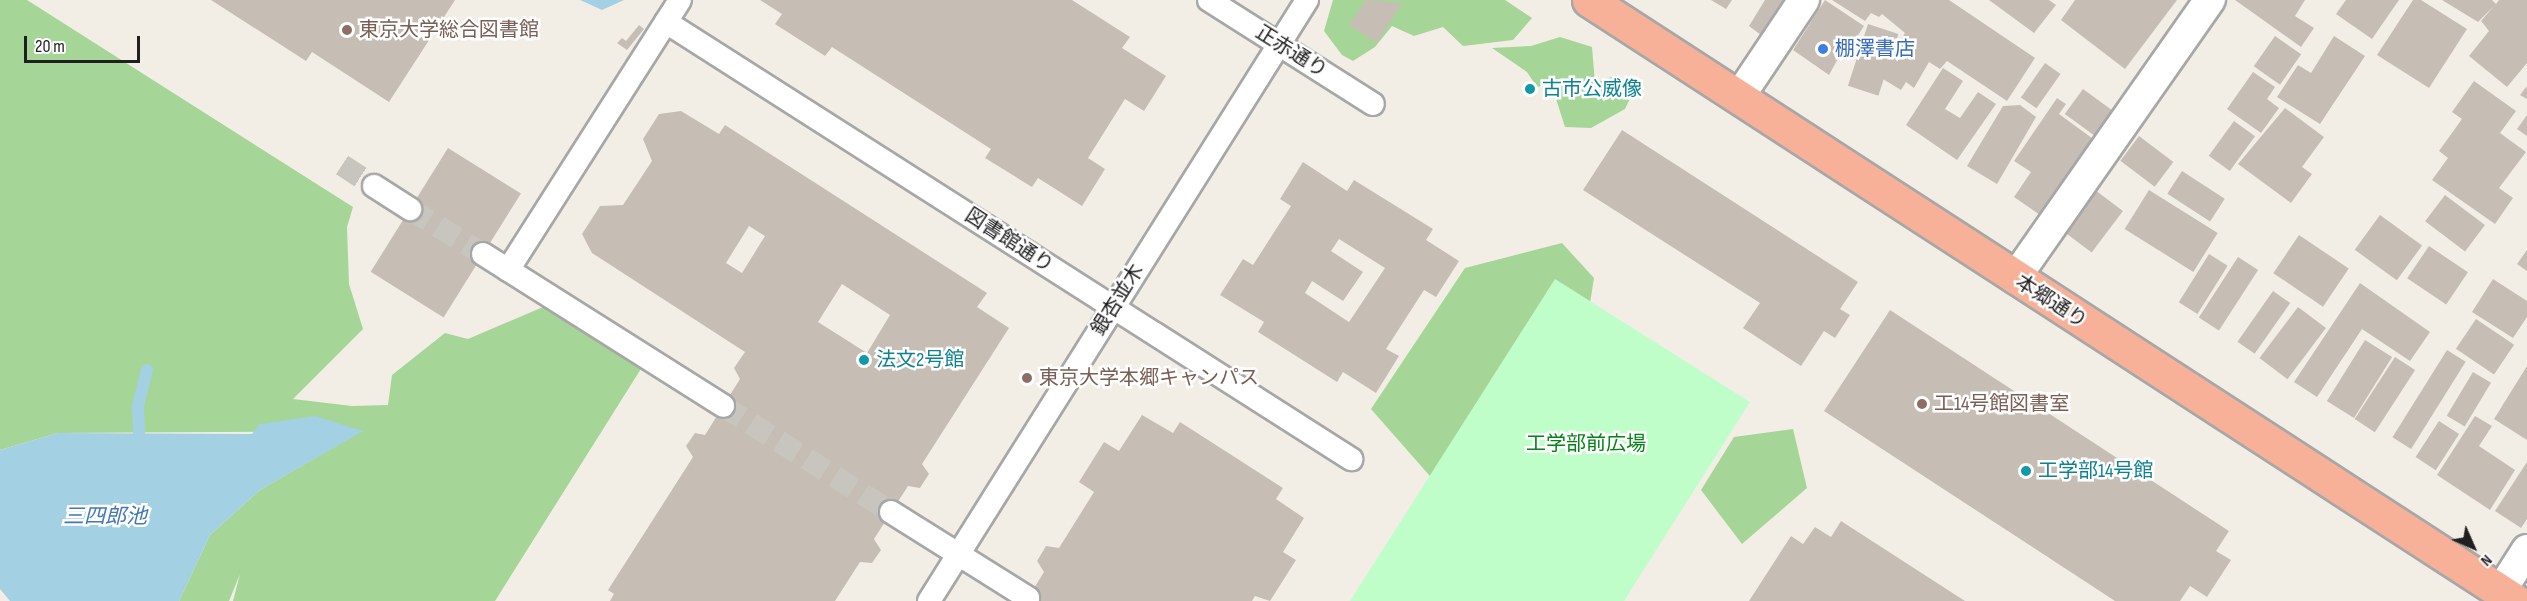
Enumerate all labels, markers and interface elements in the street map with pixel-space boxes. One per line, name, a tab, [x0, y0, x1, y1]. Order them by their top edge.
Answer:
place label: 東京大学総合図書館	[359, 18, 539, 42]
street label: 正赤通り	[1251, 21, 1331, 83]
marker: 東京大学総合図書館	[340, 23, 354, 37]
scale bar	[27, 24, 142, 62]
text: 20 m	[35, 36, 65, 57]
place label: 棚澤書店	[1835, 37, 1915, 61]
marker: 棚澤書店	[1816, 42, 1830, 56]
place label: 古市公威像	[1542, 77, 1642, 101]
marker: 古市公威像	[1523, 82, 1537, 96]
street label: 図書館通り	[961, 204, 1057, 278]
street label: 銀杏並木	[1087, 260, 1149, 340]
street label: 本郷通り	[2011, 270, 2091, 334]
place label: 法文2号館	[876, 348, 964, 372]
marker: 法文2号館	[857, 353, 871, 367]
place label: 東京大学本郷キャンパス	[1039, 366, 1259, 390]
marker: 東京大学本郷キャンパス	[1020, 371, 1034, 385]
place label: 工14号館図書室	[1934, 392, 2069, 416]
marker: 工14号館図書室	[1915, 397, 1929, 411]
park label: 工学部前広場	[1526, 432, 1646, 456]
place label: 工学部14号館	[2038, 459, 2153, 483]
marker: 工学部14号館	[2019, 464, 2033, 478]
water label: 三四郎池	[63, 504, 147, 530]
north arrow	[2443, 517, 2503, 577]
text: N	[2476, 550, 2496, 570]

